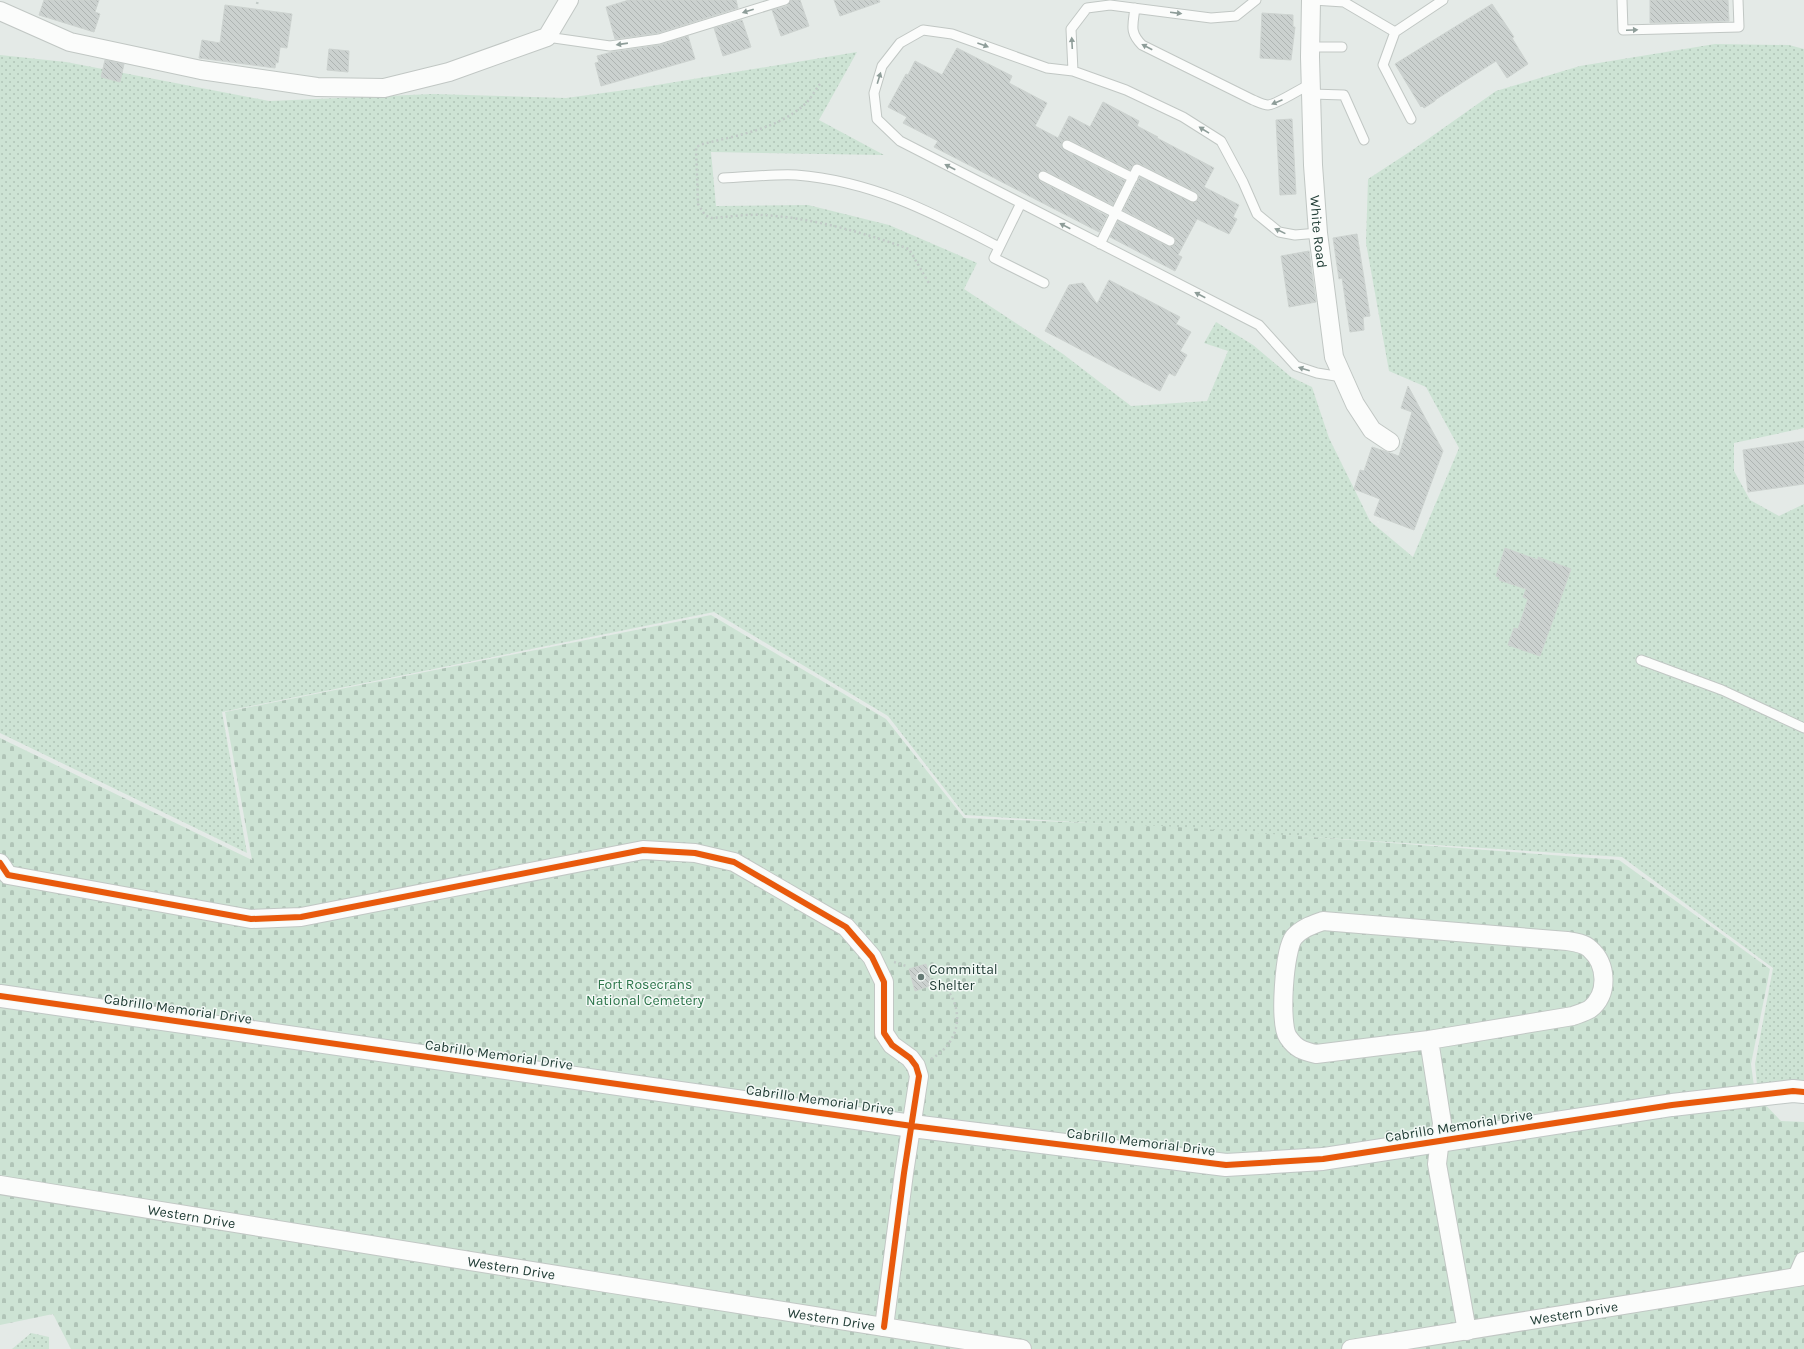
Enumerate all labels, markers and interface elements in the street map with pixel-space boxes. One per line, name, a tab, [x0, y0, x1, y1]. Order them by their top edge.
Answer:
one-way arrow	[741, 9, 753, 15]
one-way arrow	[1170, 10, 1182, 17]
one-way arrow	[1626, 27, 1639, 33]
one-way arrow	[1069, 36, 1075, 49]
one-way arrow	[616, 41, 628, 47]
one-way arrow	[977, 42, 989, 48]
one-way arrow	[1141, 44, 1153, 51]
one-way arrow	[876, 72, 882, 84]
one-way arrow	[1270, 100, 1282, 106]
one-way arrow	[1198, 127, 1210, 134]
one-way arrow	[944, 163, 956, 170]
street label: White Road	[1307, 195, 1331, 269]
one-way arrow	[1060, 223, 1071, 230]
one-way arrow	[1274, 227, 1286, 234]
one-way arrow	[1194, 292, 1206, 298]
one-way arrow	[1298, 366, 1310, 372]
place label: Committal Shelter	[929, 961, 998, 994]
marker: Committal Shelter	[916, 972, 926, 982]
park label: Fort Rosecrans National Cemetery	[586, 976, 704, 1009]
street label: Cabrillo Memorial Drive	[103, 990, 253, 1028]
street label: Cabrillo Memorial Drive	[424, 1036, 574, 1074]
street label: Cabrillo Memorial Drive	[745, 1081, 895, 1119]
street label: Cabrillo Memorial Drive	[1384, 1106, 1534, 1146]
street label: Cabrillo Memorial Drive	[1066, 1124, 1216, 1160]
street label: Western Drive	[146, 1201, 237, 1232]
street label: Western Drive	[466, 1252, 556, 1283]
street label: Western Drive	[1529, 1298, 1619, 1328]
street label: Western Drive	[786, 1303, 876, 1334]

